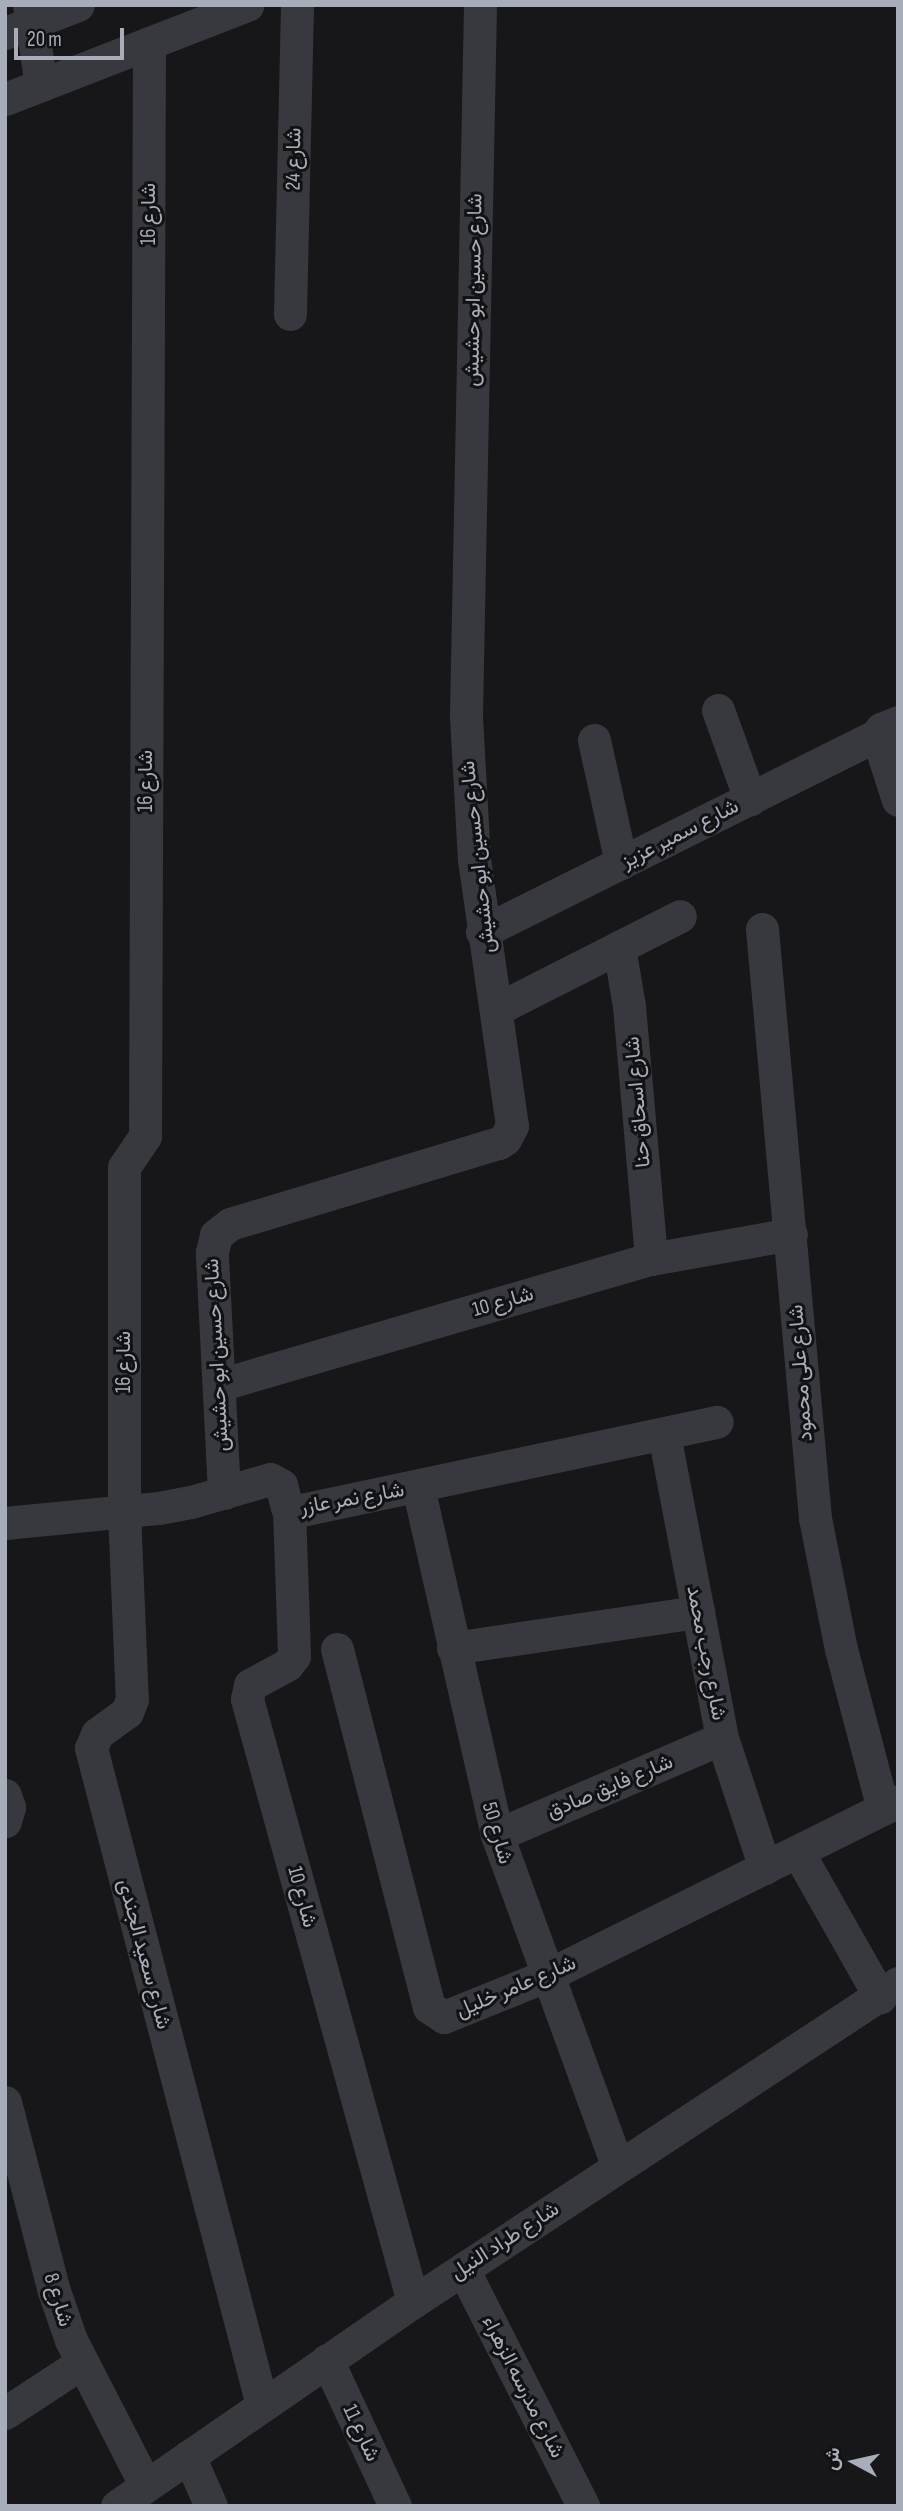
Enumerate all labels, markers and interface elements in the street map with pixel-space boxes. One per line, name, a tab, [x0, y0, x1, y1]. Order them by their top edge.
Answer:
scale bar	[18, 14, 128, 58]
text: 20 m	[27, 27, 62, 52]
street label: شارع 24	[281, 127, 307, 191]
street label: شارع 16	[136, 183, 162, 245]
street label: شارع حسين ابو حشيش	[460, 193, 488, 387]
street label: شارع 16	[133, 750, 159, 812]
street label: شارع حسين ابو حشيش	[455, 760, 501, 954]
street label: شارع سمير عزيز	[617, 794, 743, 874]
street label: شارع اسحاق حنا	[620, 1035, 656, 1169]
street label: شارع حسين ابو حشيش	[199, 1258, 235, 1452]
street label: شارع 10	[470, 1281, 536, 1323]
street label: شارع على محمود	[784, 1304, 818, 1442]
street label: شارع 16	[111, 1331, 137, 1393]
street label: شارع نمر عازر	[298, 1477, 406, 1521]
street label: شارع رجب محمد	[681, 1583, 731, 1723]
street label: شارع فايق صادق	[543, 1749, 677, 1825]
street label: شارع 50	[476, 1799, 518, 1867]
street label: شارع 10	[282, 1864, 322, 1930]
street label: شارع سعيد الجندى	[112, 1876, 176, 2032]
street label: شارع عامر خليل	[452, 1950, 580, 2024]
street label: شارع طراد النيل	[446, 2197, 564, 2285]
street label: شارع 8	[38, 2270, 78, 2330]
street label: شارع مدرسه الزهراء	[476, 2312, 570, 2462]
street label: شارع 11	[337, 2400, 385, 2466]
north arrow	[819, 2427, 889, 2497]
text: ش	[820, 2446, 846, 2472]

